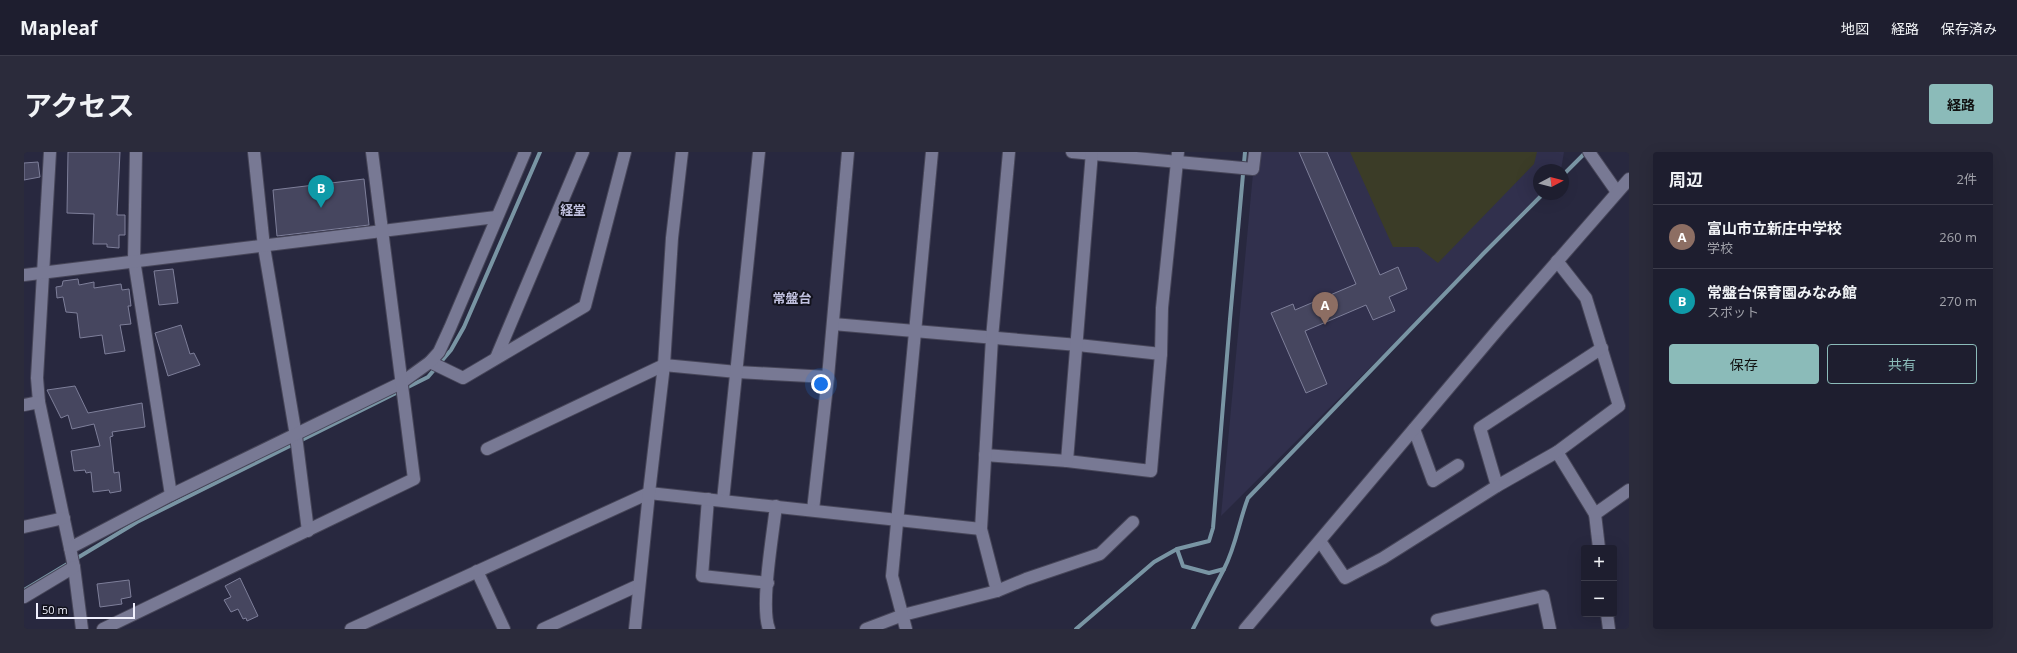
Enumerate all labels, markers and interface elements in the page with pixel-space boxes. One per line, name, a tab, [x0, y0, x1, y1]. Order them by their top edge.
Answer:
text: Mapleaf	[20, 15, 97, 41]
text: 地図	[1841, 19, 1869, 38]
text: 経路	[1891, 19, 1919, 38]
text: 保存済み	[1941, 19, 1997, 38]
button: 経路	[1929, 84, 1993, 124]
text: アクセス	[24, 86, 135, 124]
north arrow	[1533, 164, 1569, 200]
text: 周辺	[1669, 168, 1703, 191]
text: 2件	[1957, 170, 1977, 188]
pin: B	[308, 175, 334, 208]
district label: 経堂	[560, 201, 586, 219]
text: 富山市立新庄中学校	[1707, 218, 1842, 238]
text: A	[1678, 228, 1686, 246]
text: 260 m	[1939, 228, 1977, 246]
text: 学校	[1707, 239, 1733, 257]
text: 常盤台保育園みなみ館	[1707, 282, 1857, 302]
district label: 常盤台	[772, 289, 812, 307]
pin: A	[1312, 292, 1338, 325]
text: B	[1678, 292, 1686, 310]
text: 270 m	[1939, 292, 1977, 310]
text: スポット	[1707, 303, 1759, 321]
button: 保存	[1669, 344, 1819, 384]
button: 共有	[1827, 344, 1977, 384]
your location	[811, 374, 831, 394]
map controls	[1581, 545, 1617, 617]
button: +	[1581, 545, 1617, 581]
button: −	[1581, 581, 1617, 617]
scale bar	[36, 601, 135, 620]
text: 50 m	[42, 602, 68, 617]

